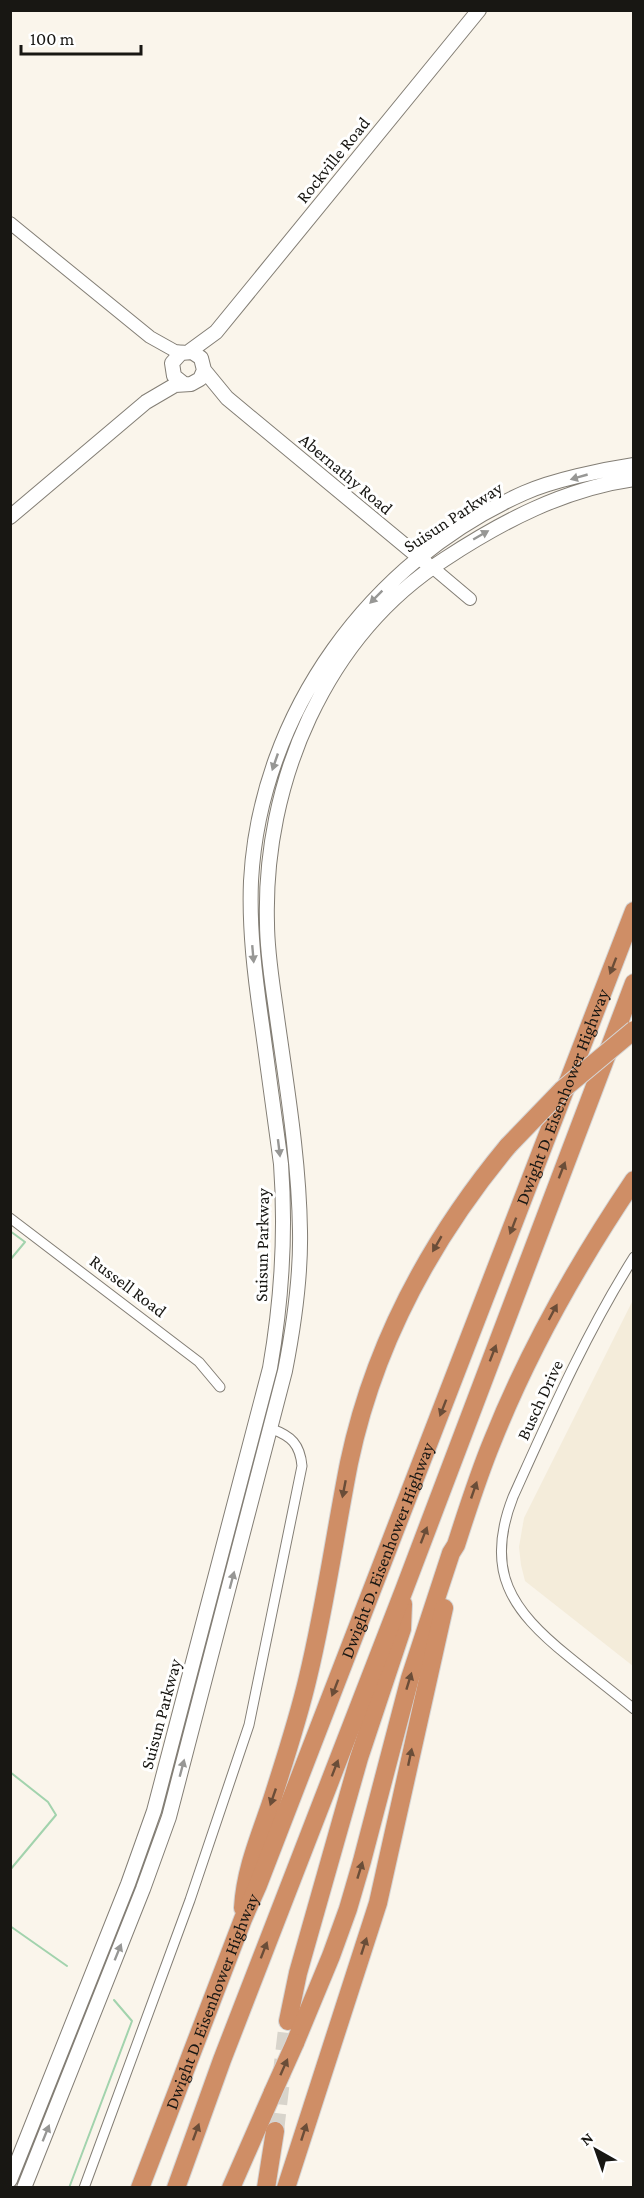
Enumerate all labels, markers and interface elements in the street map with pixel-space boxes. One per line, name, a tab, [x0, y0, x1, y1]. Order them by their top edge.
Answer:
scale bar	[21, 18, 141, 56]
text: 100 m	[30, 29, 75, 49]
street label: Rockville Road	[292, 113, 374, 207]
street label: Abernathy Road	[295, 429, 397, 519]
one-way arrow	[570, 472, 588, 482]
street label: Suisun Parkway	[400, 477, 507, 556]
one-way arrow	[473, 530, 489, 541]
one-way arrow	[370, 590, 384, 604]
one-way arrow	[270, 753, 280, 771]
one-way arrow	[248, 945, 258, 964]
one-way arrow	[607, 957, 617, 975]
street label: Dwight D. Eisenhower Highway	[512, 985, 613, 1208]
one-way arrow	[274, 1138, 283, 1157]
one-way arrow	[558, 1161, 568, 1179]
street label: Suisun Parkway	[251, 1187, 273, 1302]
one-way arrow	[508, 1217, 517, 1235]
one-way arrow	[431, 1236, 442, 1252]
street label: Russell Road	[86, 1251, 171, 1322]
one-way arrow	[548, 1303, 558, 1320]
one-way arrow	[489, 1344, 499, 1362]
street label: Busch Drive	[513, 1357, 567, 1443]
one-way arrow	[438, 1400, 448, 1418]
street label: Dwight D. Eisenhower Highway	[336, 1439, 438, 1661]
one-way arrow	[340, 1480, 349, 1499]
one-way arrow	[470, 1481, 480, 1499]
one-way arrow	[420, 1526, 430, 1544]
one-way arrow	[228, 1570, 237, 1588]
street label: Suisun Parkway	[137, 1656, 186, 1771]
one-way arrow	[405, 1672, 414, 1690]
one-way arrow	[329, 1679, 339, 1697]
one-way arrow	[406, 1748, 416, 1766]
one-way arrow	[178, 1759, 188, 1777]
one-way arrow	[330, 1759, 340, 1777]
one-way arrow	[267, 1788, 277, 1806]
one-way arrow	[356, 1861, 365, 1879]
street label: Dwight D. Eisenhower Highway	[161, 1890, 263, 2112]
one-way arrow	[360, 1937, 369, 1955]
one-way arrow	[259, 1940, 269, 1958]
one-way arrow	[114, 1943, 123, 1961]
one-way arrow	[279, 2058, 289, 2076]
north arrow	[566, 2120, 626, 2180]
one-way arrow	[192, 2123, 202, 2141]
one-way arrow	[300, 2123, 309, 2141]
one-way arrow	[42, 2124, 52, 2142]
text: N	[577, 2129, 596, 2149]

